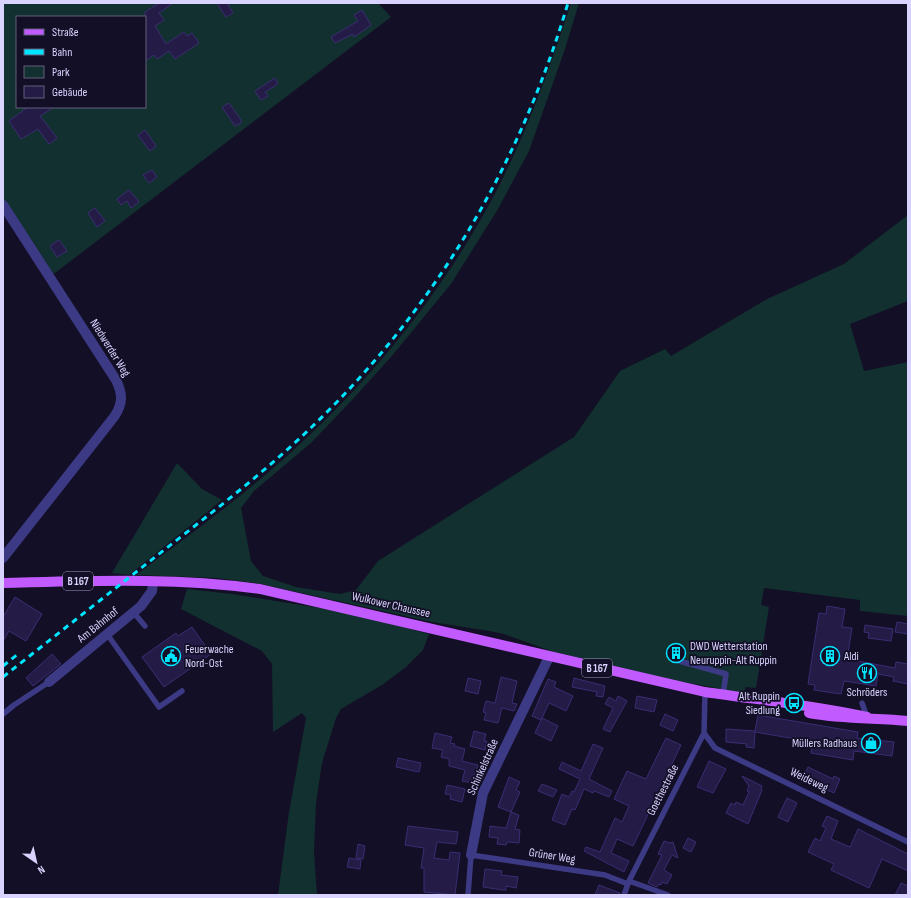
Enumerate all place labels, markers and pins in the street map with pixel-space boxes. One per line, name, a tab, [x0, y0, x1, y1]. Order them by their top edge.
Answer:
place label: DWD Wetterstation Neuruppin-Alt Ruppin	[690, 639, 777, 668]
place label: Feuerwache Nord-Ost	[185, 642, 234, 671]
building icon: DWD Wetterstation Neuruppin-Alt Ruppin	[665, 642, 687, 664]
public building icon: Feuerwache Nord-Ost	[160, 645, 182, 667]
building icon: Aldi	[819, 645, 841, 667]
place label: Aldi	[843, 649, 859, 664]
restaurant icon: Schröders	[856, 662, 878, 684]
place label: Schröders	[847, 685, 887, 700]
place label: Alt Ruppin Siedlung	[738, 689, 780, 718]
bus stop icon: Alt Ruppin Siedlung	[783, 692, 805, 714]
shop icon: Müllers Radhaus	[860, 732, 882, 754]
place label: Müllers Radhaus	[792, 736, 857, 751]

